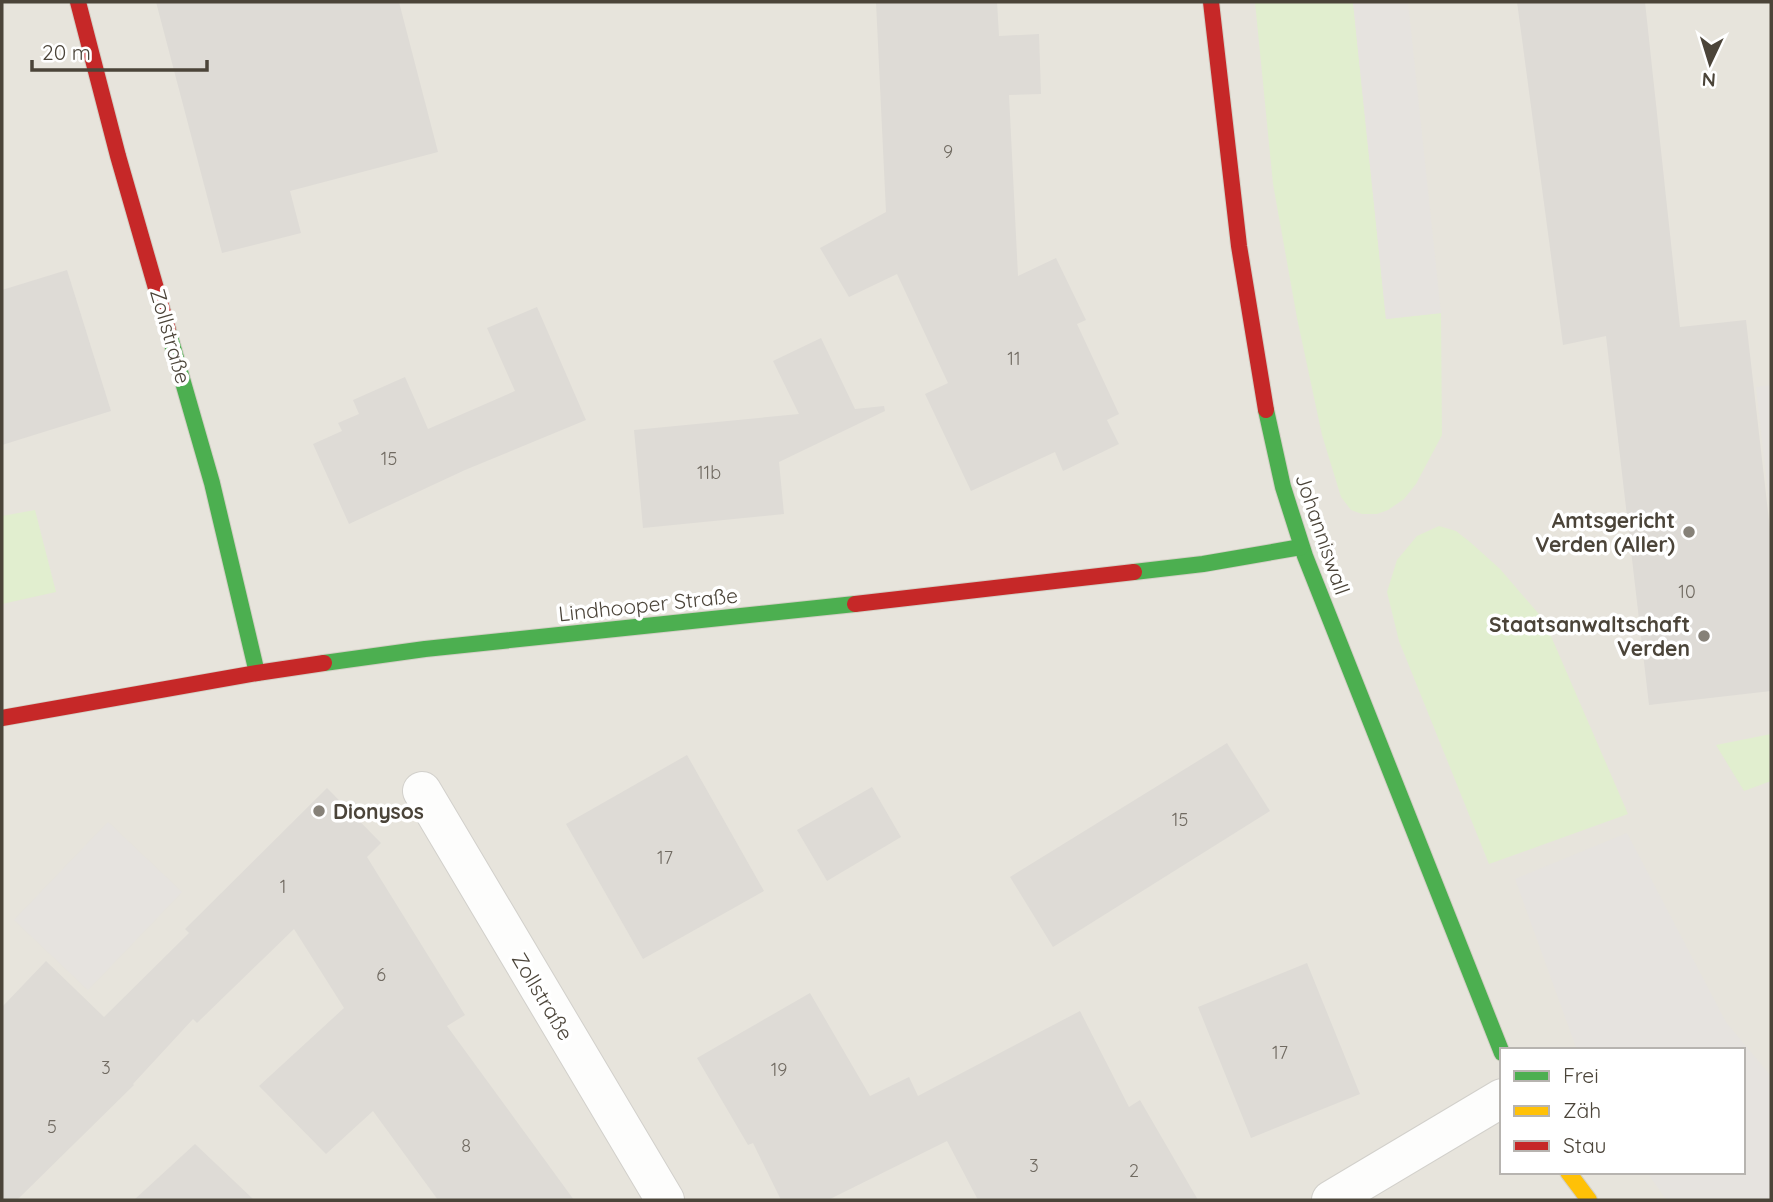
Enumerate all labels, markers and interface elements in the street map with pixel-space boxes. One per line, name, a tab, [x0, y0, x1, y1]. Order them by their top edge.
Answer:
scale bar	[32, 28, 206, 72]
north arrow	[1675, 28, 1745, 98]
text: 20 m	[42, 39, 91, 65]
text: N	[1701, 68, 1717, 92]
house number: 9	[943, 140, 953, 163]
street label: Zollstraße	[145, 285, 197, 387]
house number: 11	[1007, 347, 1021, 370]
house number: 15	[381, 447, 397, 470]
house number: 11b	[697, 461, 721, 484]
street label: Johanniswall	[1290, 470, 1356, 598]
place label: Amtsgericht Verden (Aller)	[1535, 507, 1675, 557]
marker: Amtsgericht Verden (Aller)	[1681, 524, 1697, 540]
house number: 10	[1678, 580, 1696, 603]
street label: Lindhooper Straße	[557, 582, 739, 626]
place label: Staatsanwaltschaft Verden	[1489, 611, 1690, 661]
marker: Staatsanwaltschaft Verden	[1696, 628, 1712, 644]
place label: Dionysos	[333, 798, 424, 824]
marker: Dionysos	[311, 803, 327, 819]
house number: 15	[1172, 808, 1188, 831]
house number: 17	[657, 846, 673, 869]
house number: 1	[280, 875, 286, 898]
street label: Zollstraße	[507, 947, 579, 1045]
house number: 6	[376, 963, 386, 986]
house number: 17	[1272, 1041, 1288, 1064]
legend	[1500, 1048, 1745, 1174]
house number: 3	[101, 1056, 111, 1079]
house number: 19	[771, 1058, 787, 1081]
text: Frei	[1563, 1062, 1599, 1088]
text: Zäh	[1563, 1097, 1601, 1123]
house number: 5	[47, 1115, 57, 1138]
text: Stau	[1563, 1132, 1606, 1158]
house number: 8	[461, 1134, 471, 1157]
house number: 3	[1029, 1154, 1039, 1177]
house number: 2	[1129, 1159, 1139, 1182]

